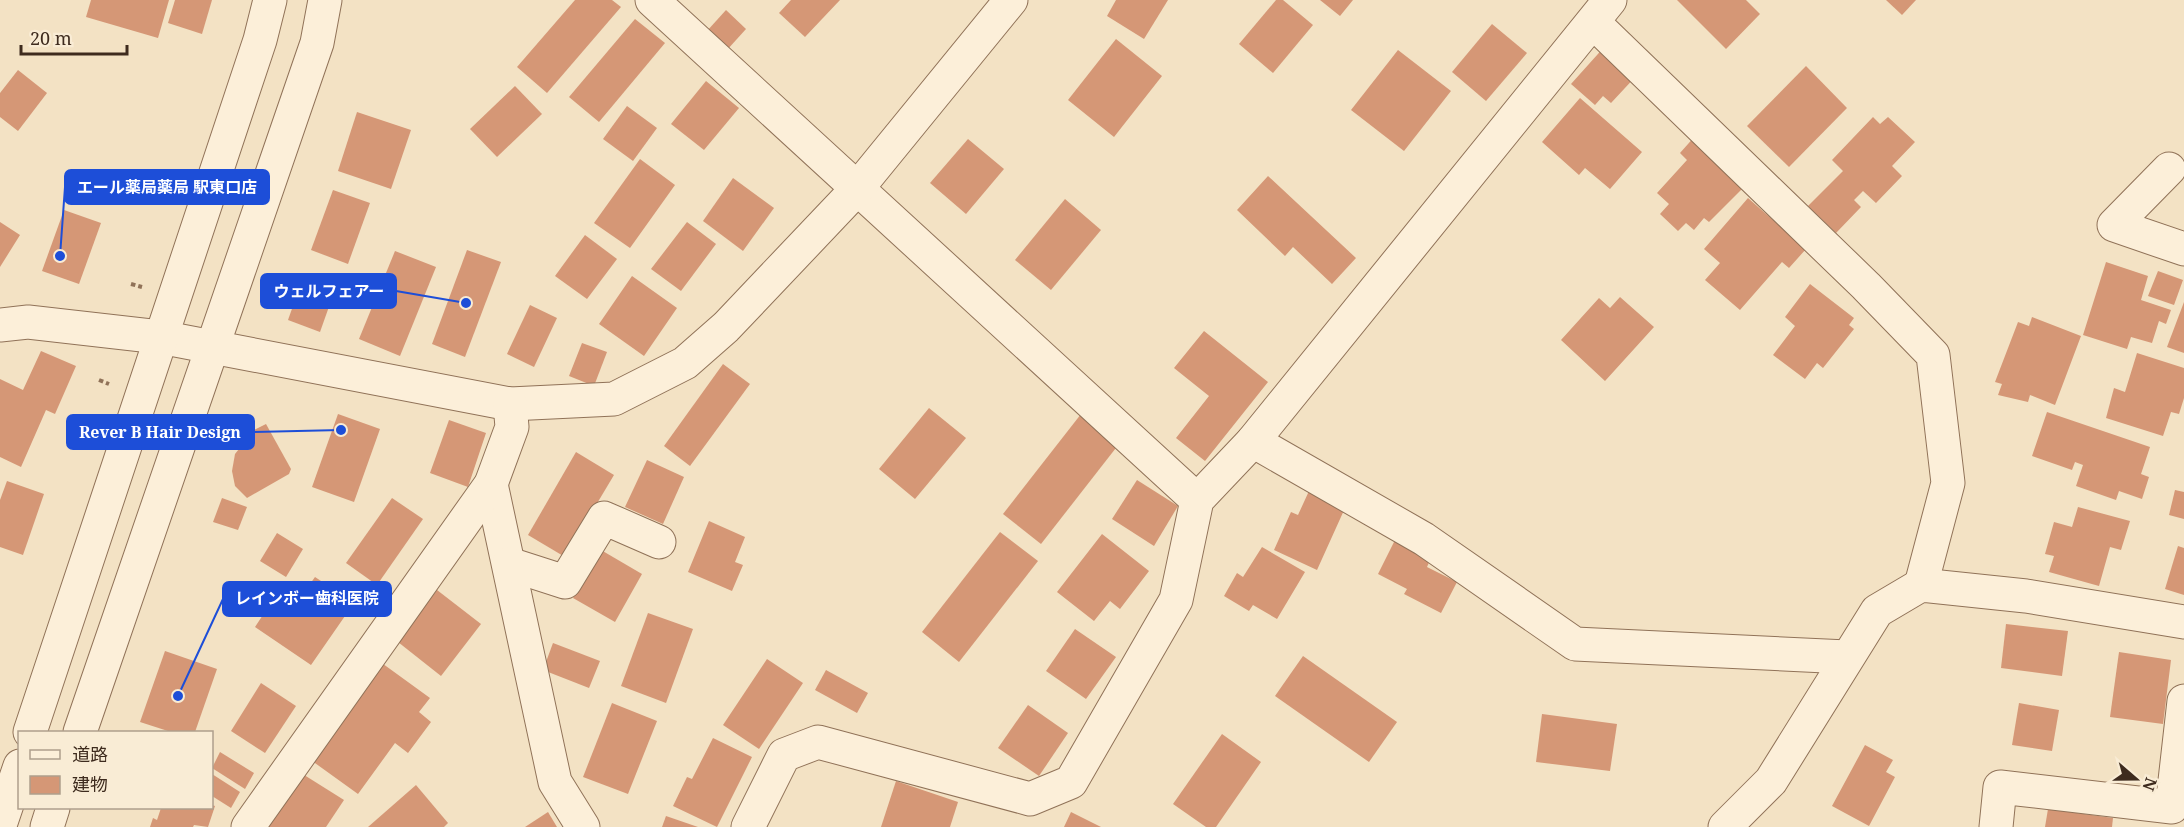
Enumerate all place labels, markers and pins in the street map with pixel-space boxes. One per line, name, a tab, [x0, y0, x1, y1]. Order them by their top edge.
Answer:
callout: エール薬局薬局 駅東口店	[65, 170, 269, 204]
callout: ウェルフェアー	[261, 274, 396, 308]
callout: Rever B Hair Design	[67, 415, 254, 449]
callout: レインボー歯科医院	[223, 582, 391, 616]

